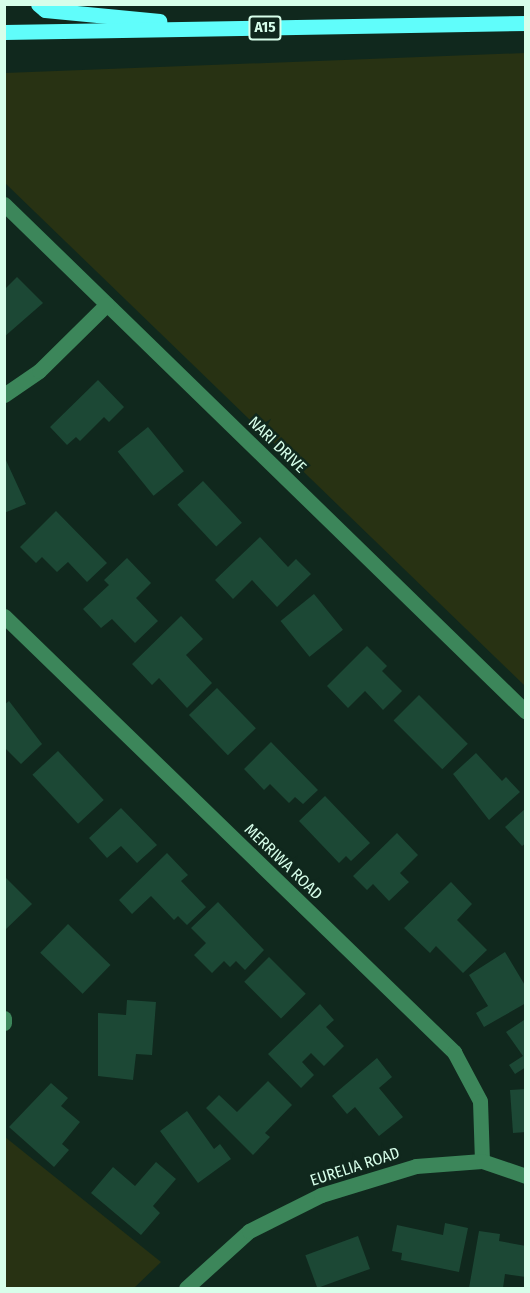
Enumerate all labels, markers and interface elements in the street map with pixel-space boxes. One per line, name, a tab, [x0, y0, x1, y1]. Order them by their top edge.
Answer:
road number: A15	[247, 16, 283, 40]
street label: NARI DRIVE	[244, 413, 310, 477]
street label: MERRIWA ROAD	[240, 820, 326, 904]
street label: EURELIA ROAD	[308, 1144, 402, 1190]

